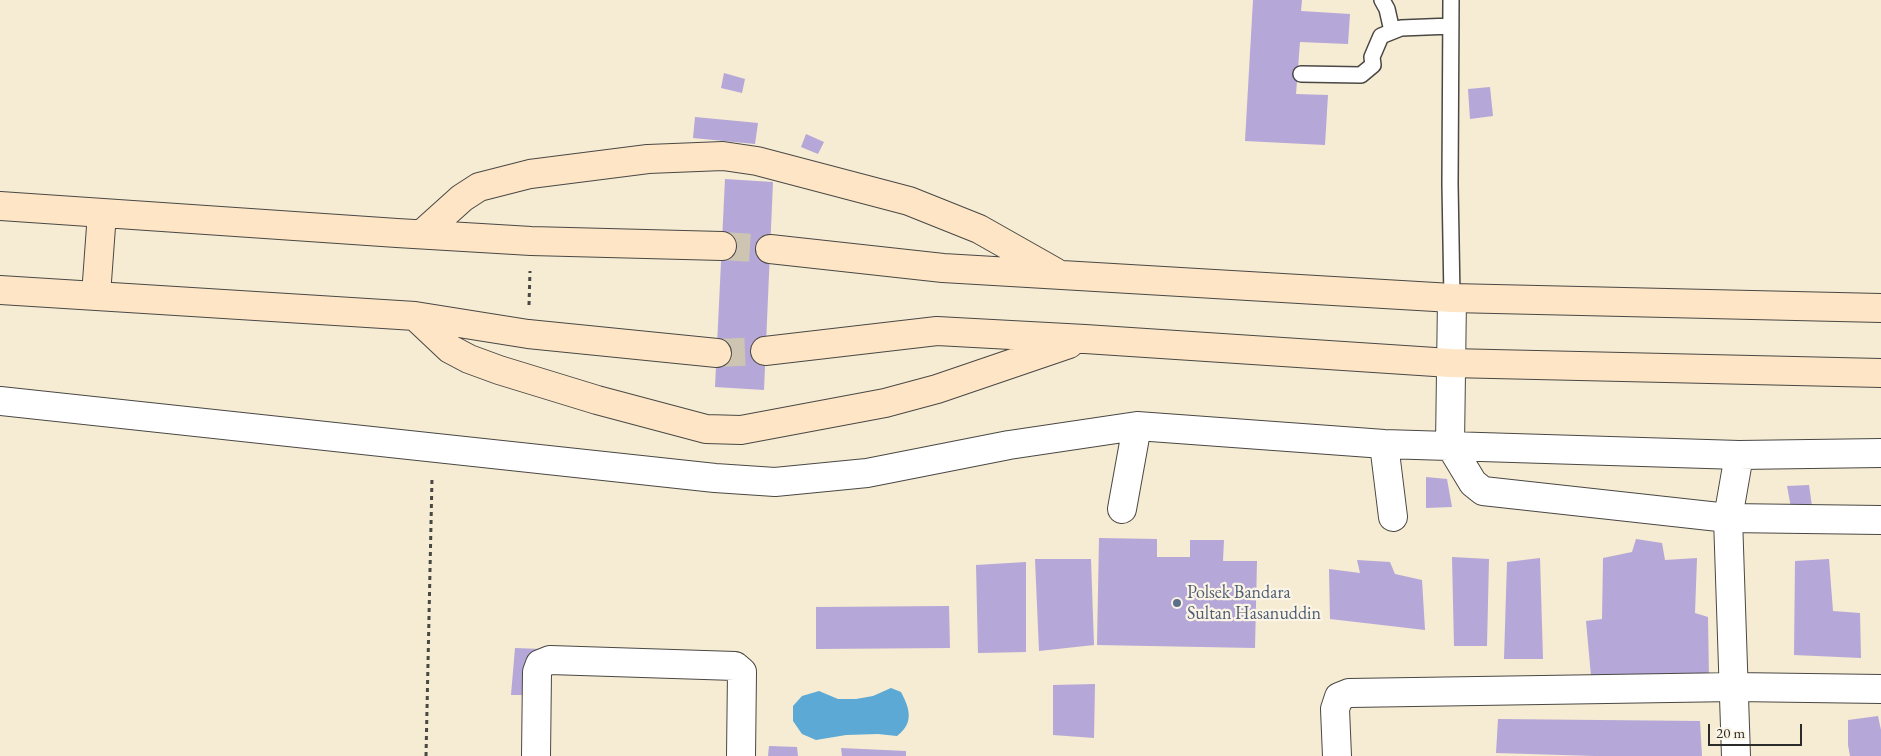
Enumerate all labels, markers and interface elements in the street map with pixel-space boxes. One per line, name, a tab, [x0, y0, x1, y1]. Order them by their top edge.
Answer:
place label: Polsek Bandara Sultan Hasanuddin	[1187, 582, 1321, 624]
marker: Polsek Bandara Sultan Hasanuddin	[1171, 597, 1183, 609]
scale bar	[1711, 714, 1805, 746]
text: 20 m	[1716, 723, 1745, 742]

